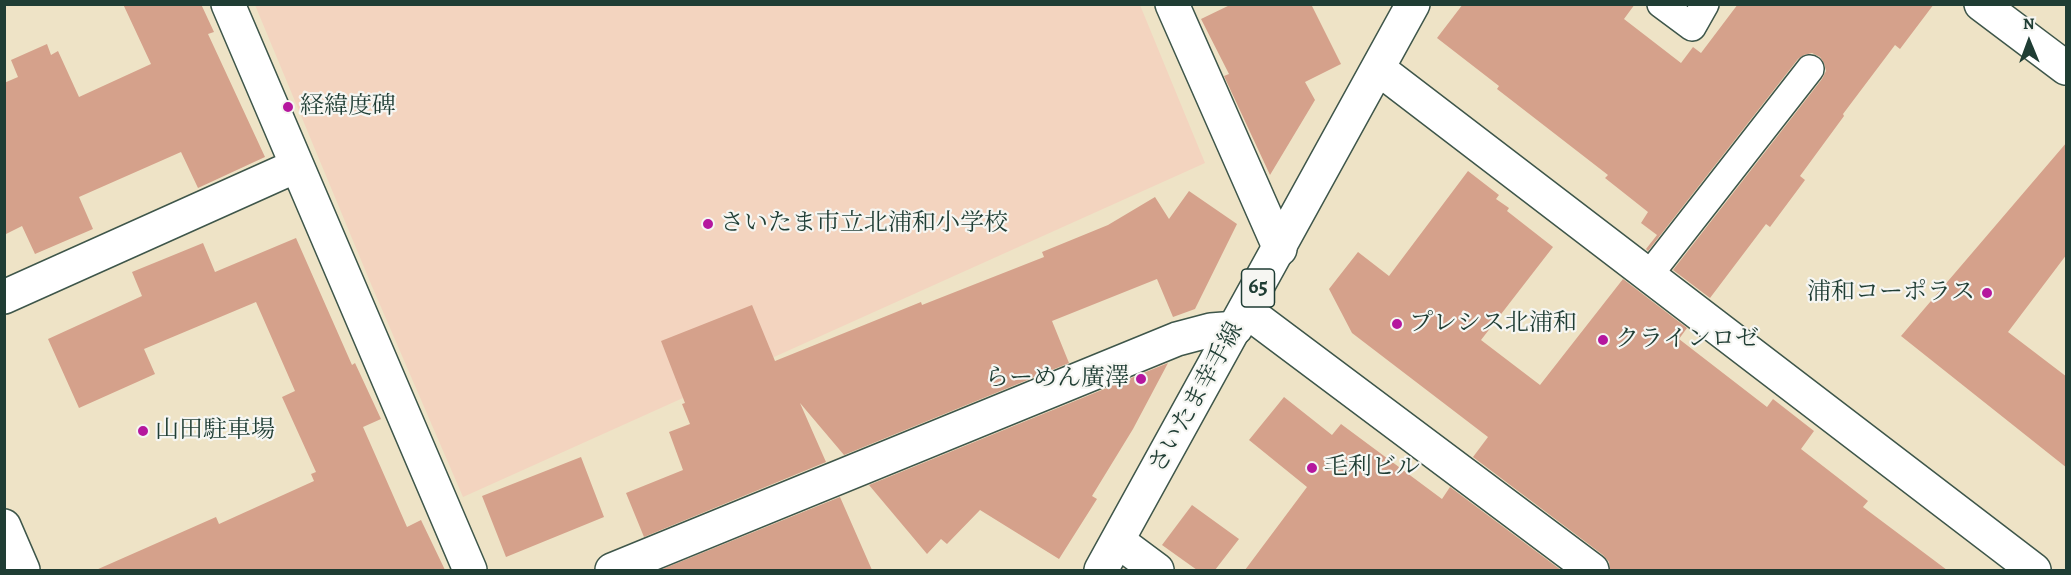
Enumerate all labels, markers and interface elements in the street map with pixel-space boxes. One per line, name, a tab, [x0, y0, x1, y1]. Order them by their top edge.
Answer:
north arrow	[1999, 12, 2059, 72]
text: N	[2023, 13, 2035, 35]
place label: 経緯度碑	[300, 93, 396, 121]
marker: 経緯度碑	[281, 100, 295, 114]
place label: さいたま市立北浦和小学校	[720, 210, 1008, 238]
marker: さいたま市立北浦和小学校	[701, 217, 715, 231]
road number: 65	[1242, 269, 1274, 307]
place label: 浦和コーポラス	[1807, 279, 1975, 307]
marker: 浦和コーポラス	[1980, 286, 1994, 300]
place label: プレシス北浦和	[1409, 310, 1577, 338]
marker: プレシス北浦和	[1390, 317, 1404, 331]
street label: さいたま幸手線	[1144, 318, 1250, 478]
place label: クラインロゼ	[1615, 326, 1759, 354]
marker: クラインロゼ	[1596, 333, 1610, 347]
place label: らーめん廣澤	[985, 365, 1129, 393]
marker: らーめん廣澤	[1134, 372, 1148, 386]
place label: 山田駐車場	[155, 417, 275, 445]
marker: 山田駐車場	[136, 424, 150, 438]
place label: 毛利ビル	[1324, 454, 1420, 482]
marker: 毛利ビル	[1305, 461, 1319, 475]

